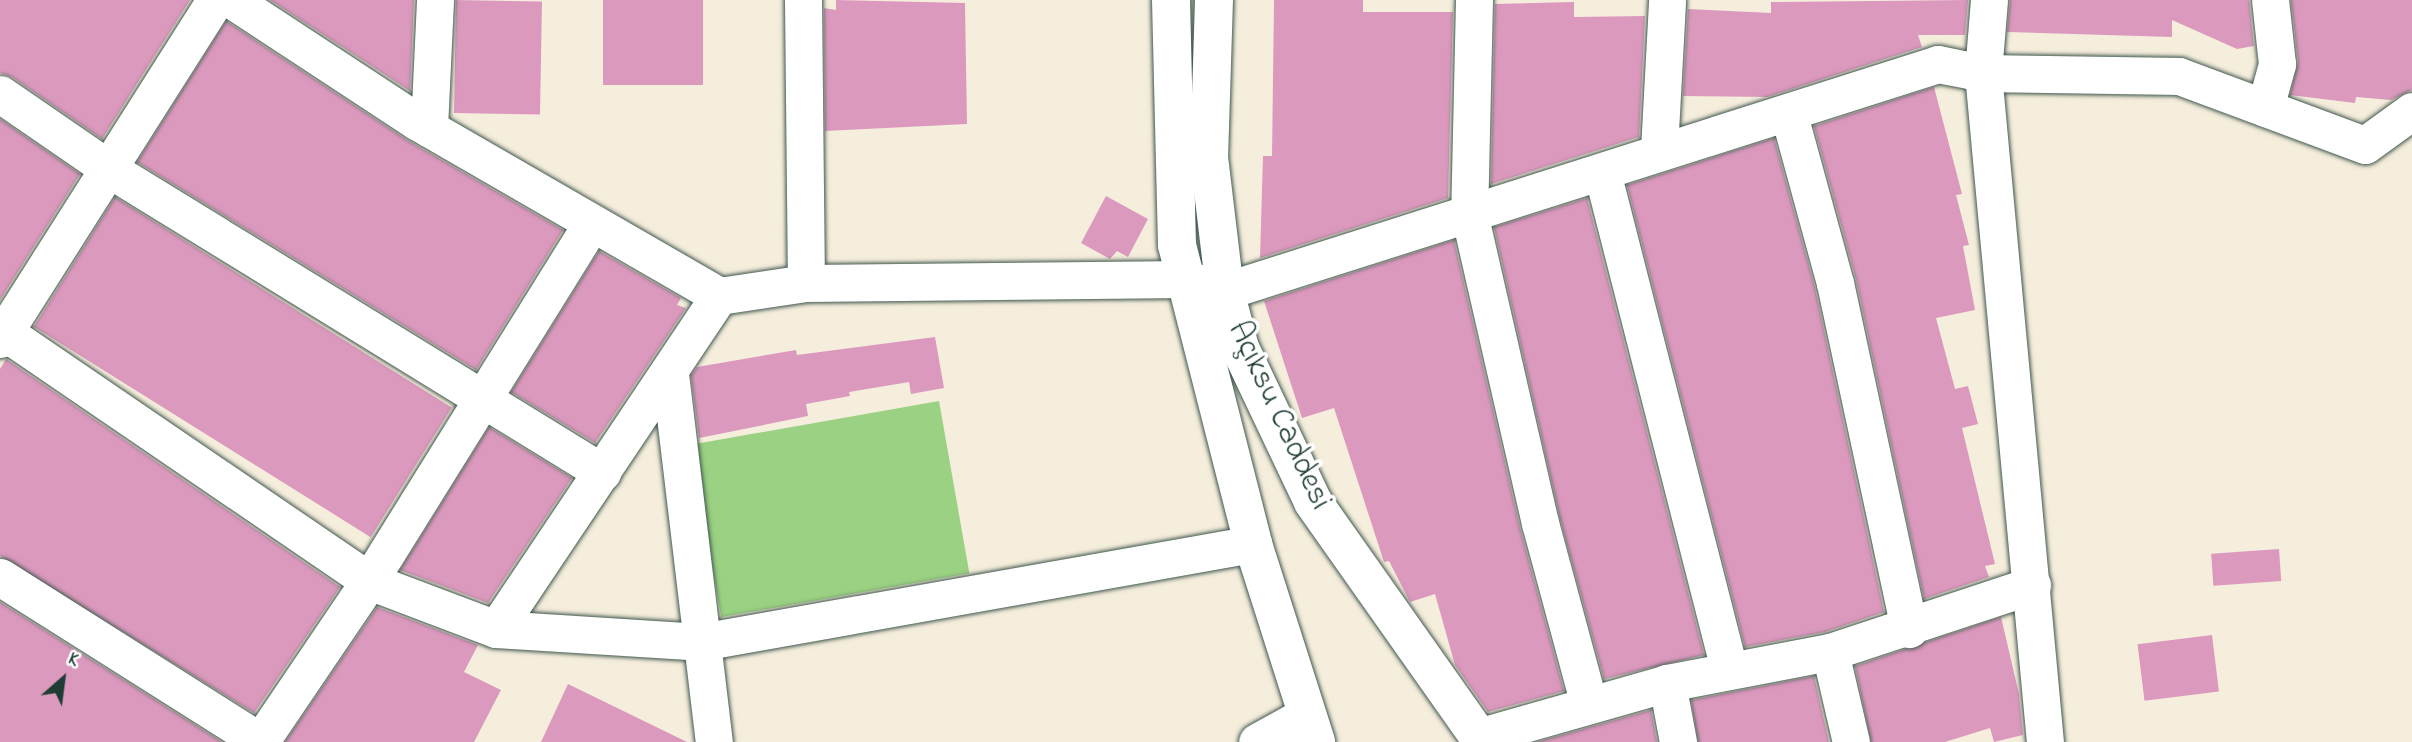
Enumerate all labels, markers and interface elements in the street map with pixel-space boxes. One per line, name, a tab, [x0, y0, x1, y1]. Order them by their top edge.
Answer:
street label: Açıksu Caddesi	[1218, 316, 1338, 516]
north arrow	[28, 644, 98, 714]
text: K	[63, 646, 84, 674]

